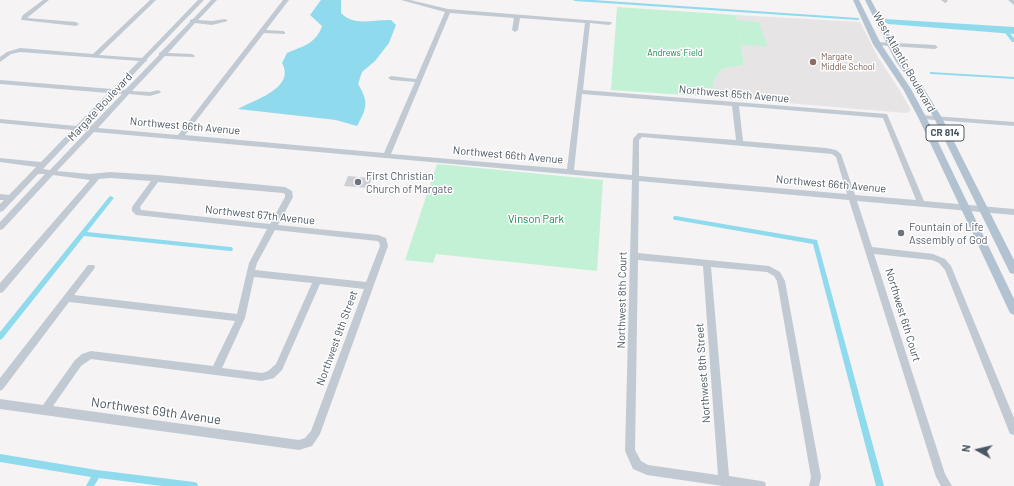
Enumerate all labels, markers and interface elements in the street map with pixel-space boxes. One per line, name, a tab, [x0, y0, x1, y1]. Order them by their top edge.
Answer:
street label: West Atlantic Boulevard	[870, 10, 938, 114]
park label: Andrews' Field	[647, 48, 703, 58]
place label: Margate Middle School	[821, 52, 875, 73]
marker: Margate Middle School	[808, 57, 818, 67]
street label: Margate Boulevard	[65, 70, 135, 144]
street label: Northwest 65th Avenue	[678, 83, 790, 105]
street label: Northwest 66th Avenue	[129, 115, 241, 137]
road number: CR 814	[926, 125, 964, 141]
street label: Northwest 66th Avenue	[452, 144, 564, 166]
place label: First Christian Church of Margate	[366, 169, 453, 195]
street label: Northwest 66th Avenue	[775, 173, 887, 195]
marker: First Christian Church of Margate	[353, 177, 363, 187]
street label: Northwest 67th Avenue	[204, 203, 316, 227]
park label: Vinson Park	[508, 212, 564, 226]
place label: Fountain of Life Assembly of God	[909, 220, 988, 246]
marker: Fountain of Life Assembly of God	[896, 228, 906, 238]
street label: Northwest 8th Court	[615, 251, 629, 349]
street label: Northwest 6th Court	[883, 267, 923, 363]
street label: Northwest 9th Street	[314, 289, 360, 387]
street label: Northwest 8th Street	[693, 323, 713, 423]
street label: Northwest 69th Avenue	[90, 394, 222, 428]
north arrow	[958, 430, 998, 470]
text: N	[959, 444, 973, 453]

